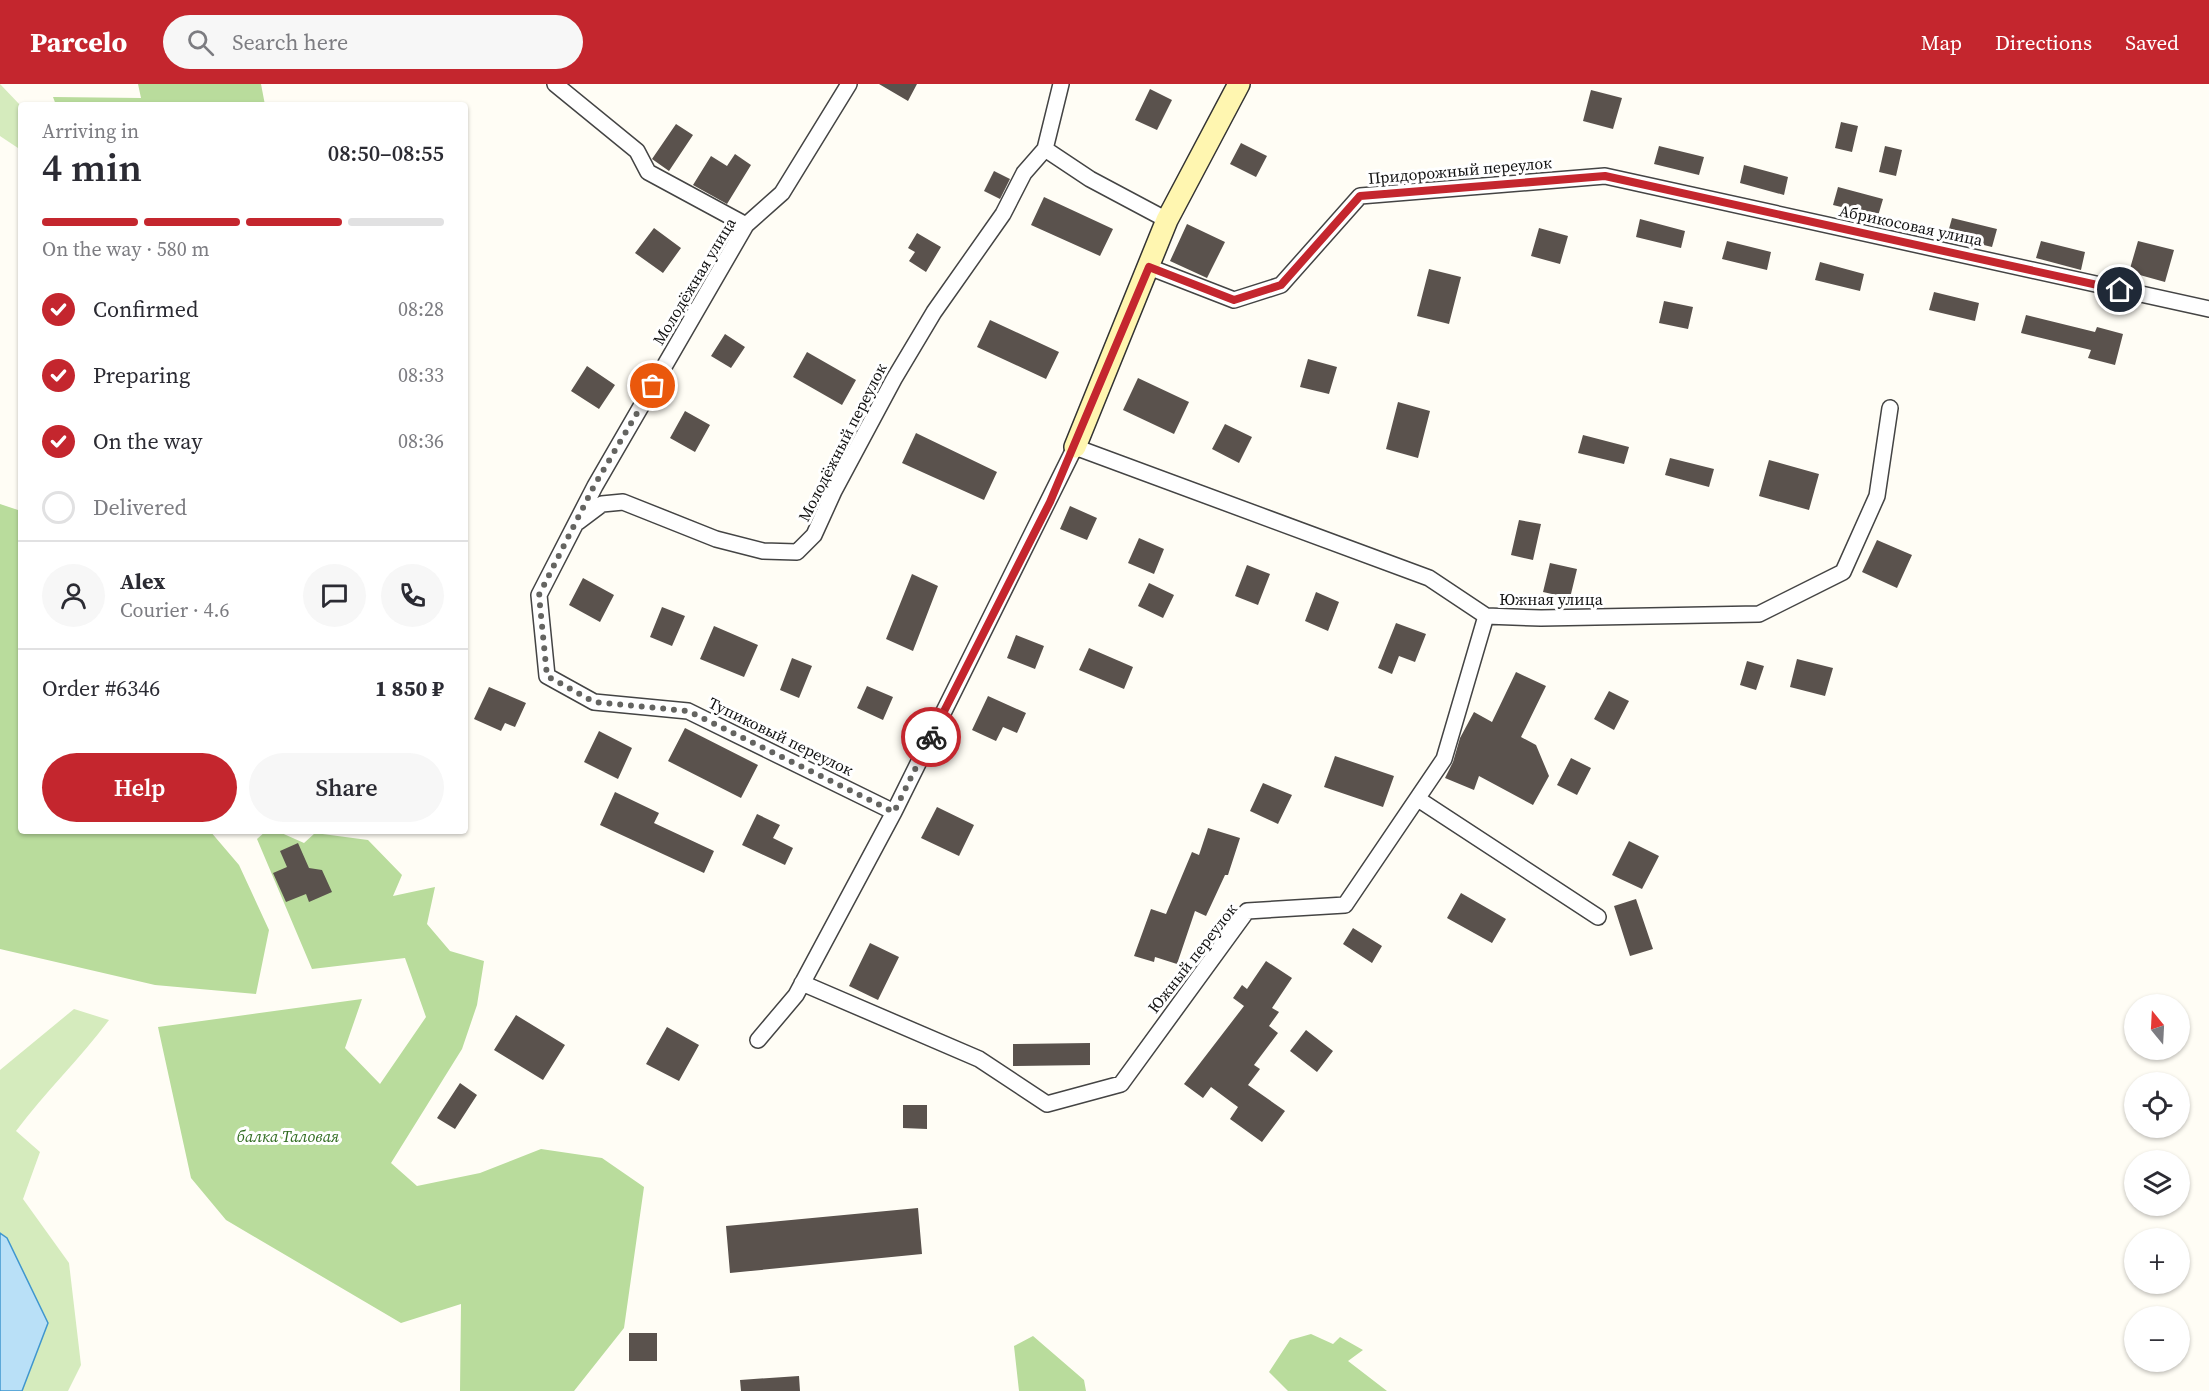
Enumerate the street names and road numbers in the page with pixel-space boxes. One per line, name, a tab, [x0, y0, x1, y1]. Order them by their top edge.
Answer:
street label: Придорожный переулок	[1367, 151, 1553, 189]
street label: Абрикосовая улица	[1837, 199, 1986, 251]
street label: Молодёжная улица	[647, 212, 741, 349]
street label: Молодёжный переулок	[792, 359, 892, 525]
street label: Южная улица	[1499, 588, 1604, 610]
street label: Тупиковый переулок	[705, 691, 857, 781]
street label: Южный переулок	[1142, 899, 1242, 1017]

